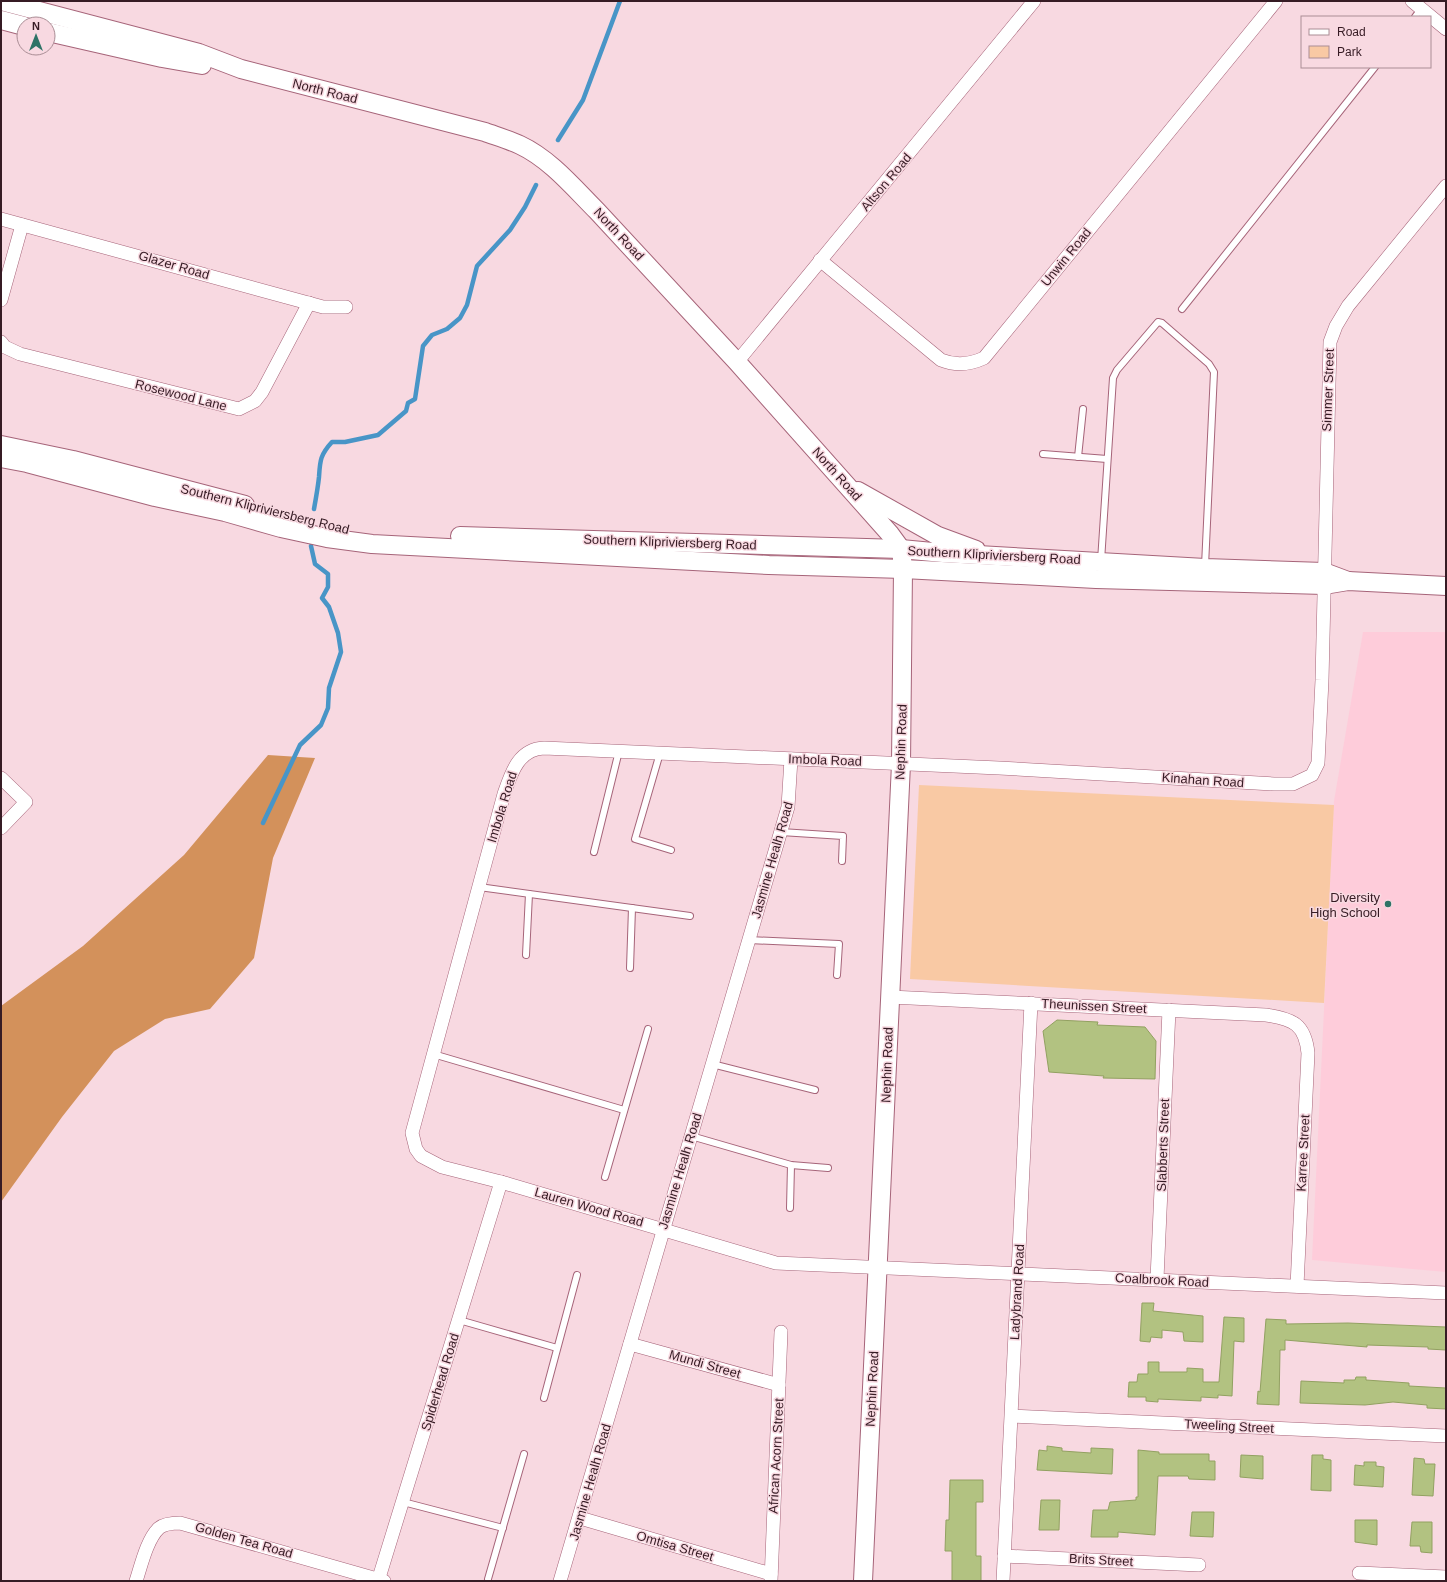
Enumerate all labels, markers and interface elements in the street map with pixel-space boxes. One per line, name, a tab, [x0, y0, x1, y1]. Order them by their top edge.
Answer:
north arrow	[16, 16, 56, 56]
legend	[1301, 16, 1431, 68]
text: N	[32, 20, 40, 32]
text: Road	[1337, 25, 1366, 39]
text: Park	[1337, 45, 1363, 59]
street label: North Road	[291, 76, 359, 106]
street label: Altson Road	[857, 150, 915, 214]
street label: North Road	[591, 205, 647, 263]
street label: Unwin Road	[1038, 225, 1094, 289]
street label: Glazer Road	[137, 248, 211, 282]
street label: Simmer Street	[1319, 348, 1337, 432]
street label: Rosewood Lane	[134, 376, 228, 414]
street label: North Road	[809, 444, 865, 504]
street label: Southern Klipriviersberg Road	[179, 481, 351, 537]
street label: Southern Klipriviersberg Road	[583, 531, 757, 553]
street label: Southern Klipriviersberg Road	[907, 543, 1081, 567]
street label: Nephin Road	[892, 704, 910, 780]
street label: Imbola Road	[788, 751, 862, 769]
street label: Imbola Road	[484, 770, 520, 844]
street label: Kinahan Road	[1161, 770, 1245, 790]
street label: Jasmine Healh Road	[748, 800, 796, 920]
place label: Diversity High School	[1310, 890, 1380, 920]
marker: Diversity High School	[1383, 899, 1393, 909]
street label: Theunissen Street	[1041, 996, 1147, 1016]
street label: Nephin Road	[878, 1027, 896, 1103]
street label: Slabberts Street	[1154, 1098, 1172, 1192]
street label: Jasmine Healh Road	[655, 1111, 705, 1231]
street label: Karree Street	[1293, 1114, 1313, 1192]
street label: Lauren Wood Road	[533, 1184, 645, 1230]
street label: Ladybrand Road	[1007, 1244, 1027, 1340]
street label: Coalbrook Road	[1115, 1270, 1209, 1290]
street label: Spiderhead Road	[418, 1331, 462, 1433]
street label: Mundi Street	[668, 1347, 743, 1381]
street label: Nephin Road	[863, 1351, 881, 1427]
street label: African Acorn Street	[765, 1398, 787, 1514]
street label: Tweeling Street	[1184, 1416, 1275, 1436]
street label: Jasmine Healh Road	[566, 1422, 614, 1542]
street label: Golden Tea Road	[193, 1519, 295, 1561]
street label: Omtisa Street	[635, 1528, 716, 1564]
street label: Brits Street	[1069, 1551, 1134, 1569]

